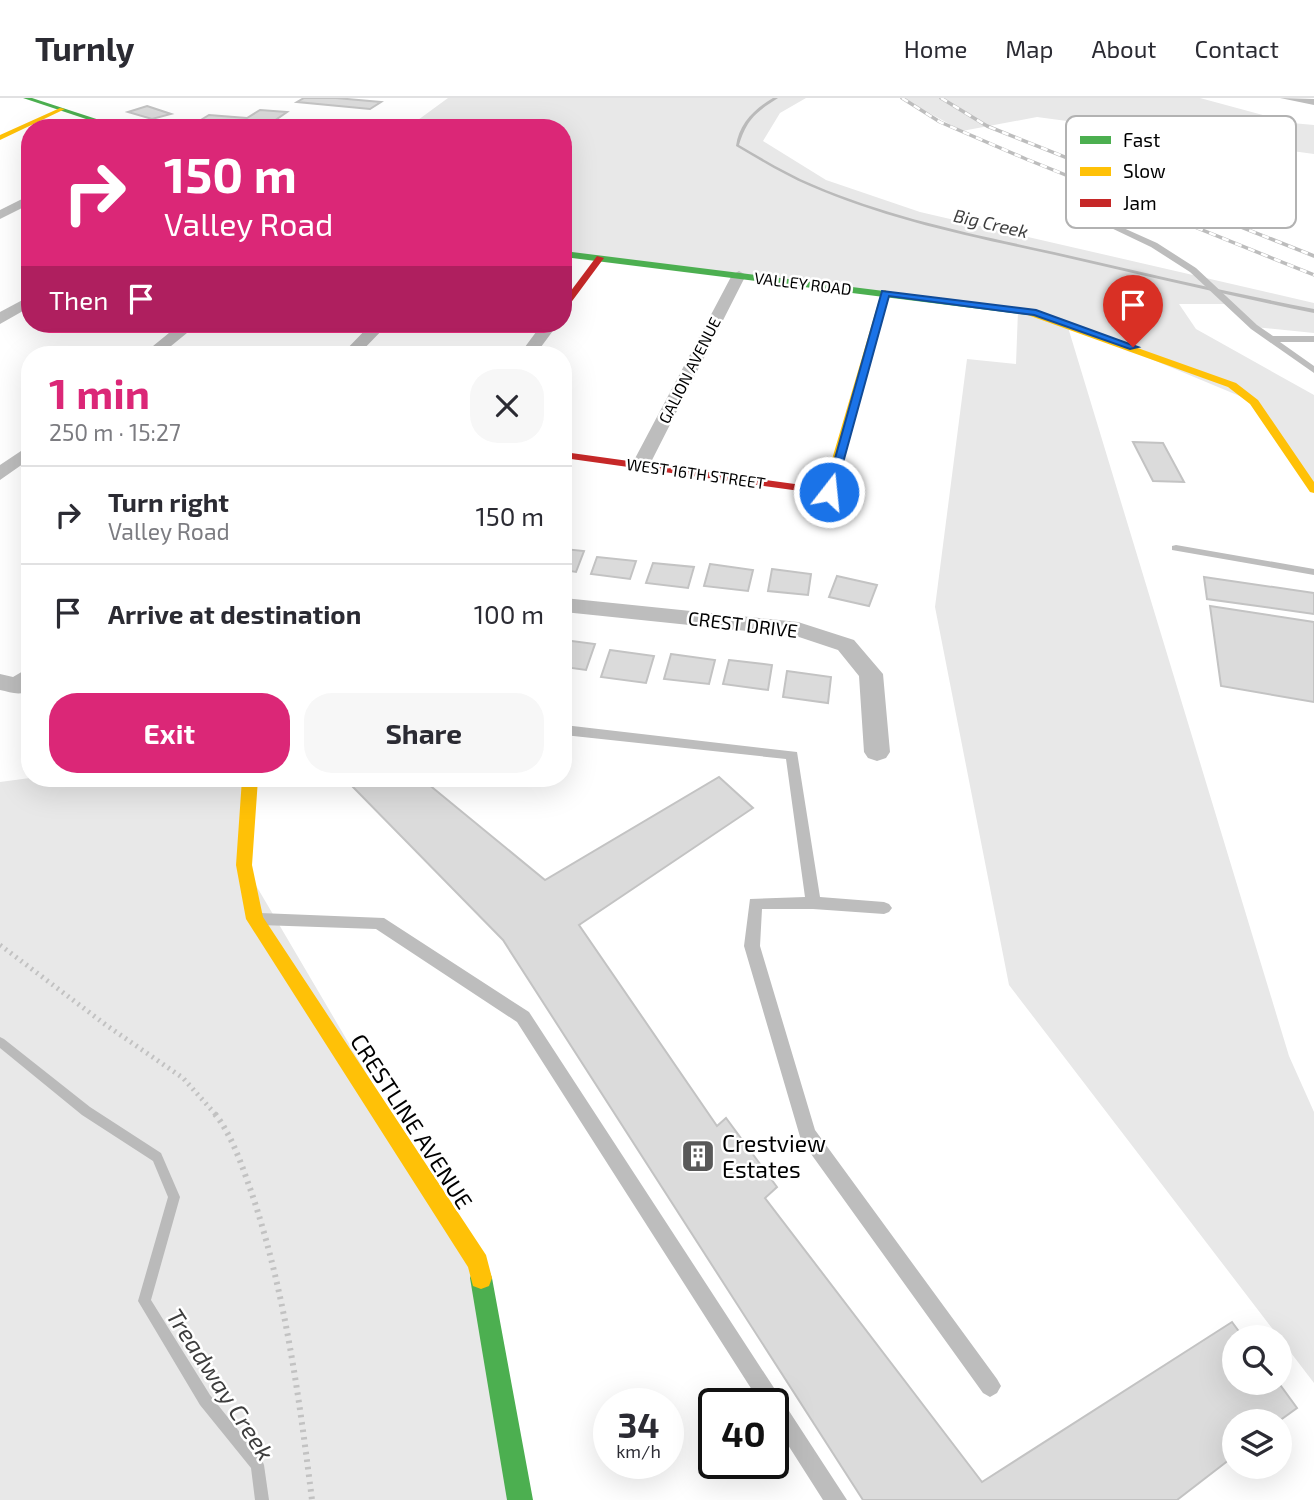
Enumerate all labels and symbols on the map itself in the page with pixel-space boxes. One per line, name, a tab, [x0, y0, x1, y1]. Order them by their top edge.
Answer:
legend	[1066, 116, 1296, 228]
text: Fast	[1123, 128, 1160, 151]
text: Slow	[1123, 159, 1166, 182]
text: Jam	[1123, 191, 1157, 214]
water label: Big Creek	[952, 204, 1030, 242]
street label: VALLEY ROAD	[753, 268, 853, 298]
pin	[1103, 275, 1163, 347]
street label: GALION AVENUE	[654, 314, 724, 426]
street label: WEST 16TH STREET	[625, 454, 767, 492]
position arrow	[792, 455, 866, 529]
street label: CREST DRIVE	[687, 606, 799, 642]
street label: CRESTLINE AVENUE	[345, 1028, 479, 1214]
place label: Crestview Estates	[722, 1129, 826, 1183]
building icon: Crestview Estates	[679, 1137, 717, 1175]
water label: Treadway Creek	[161, 1303, 281, 1465]
speed limit sign: 40	[698, 1388, 789, 1479]

